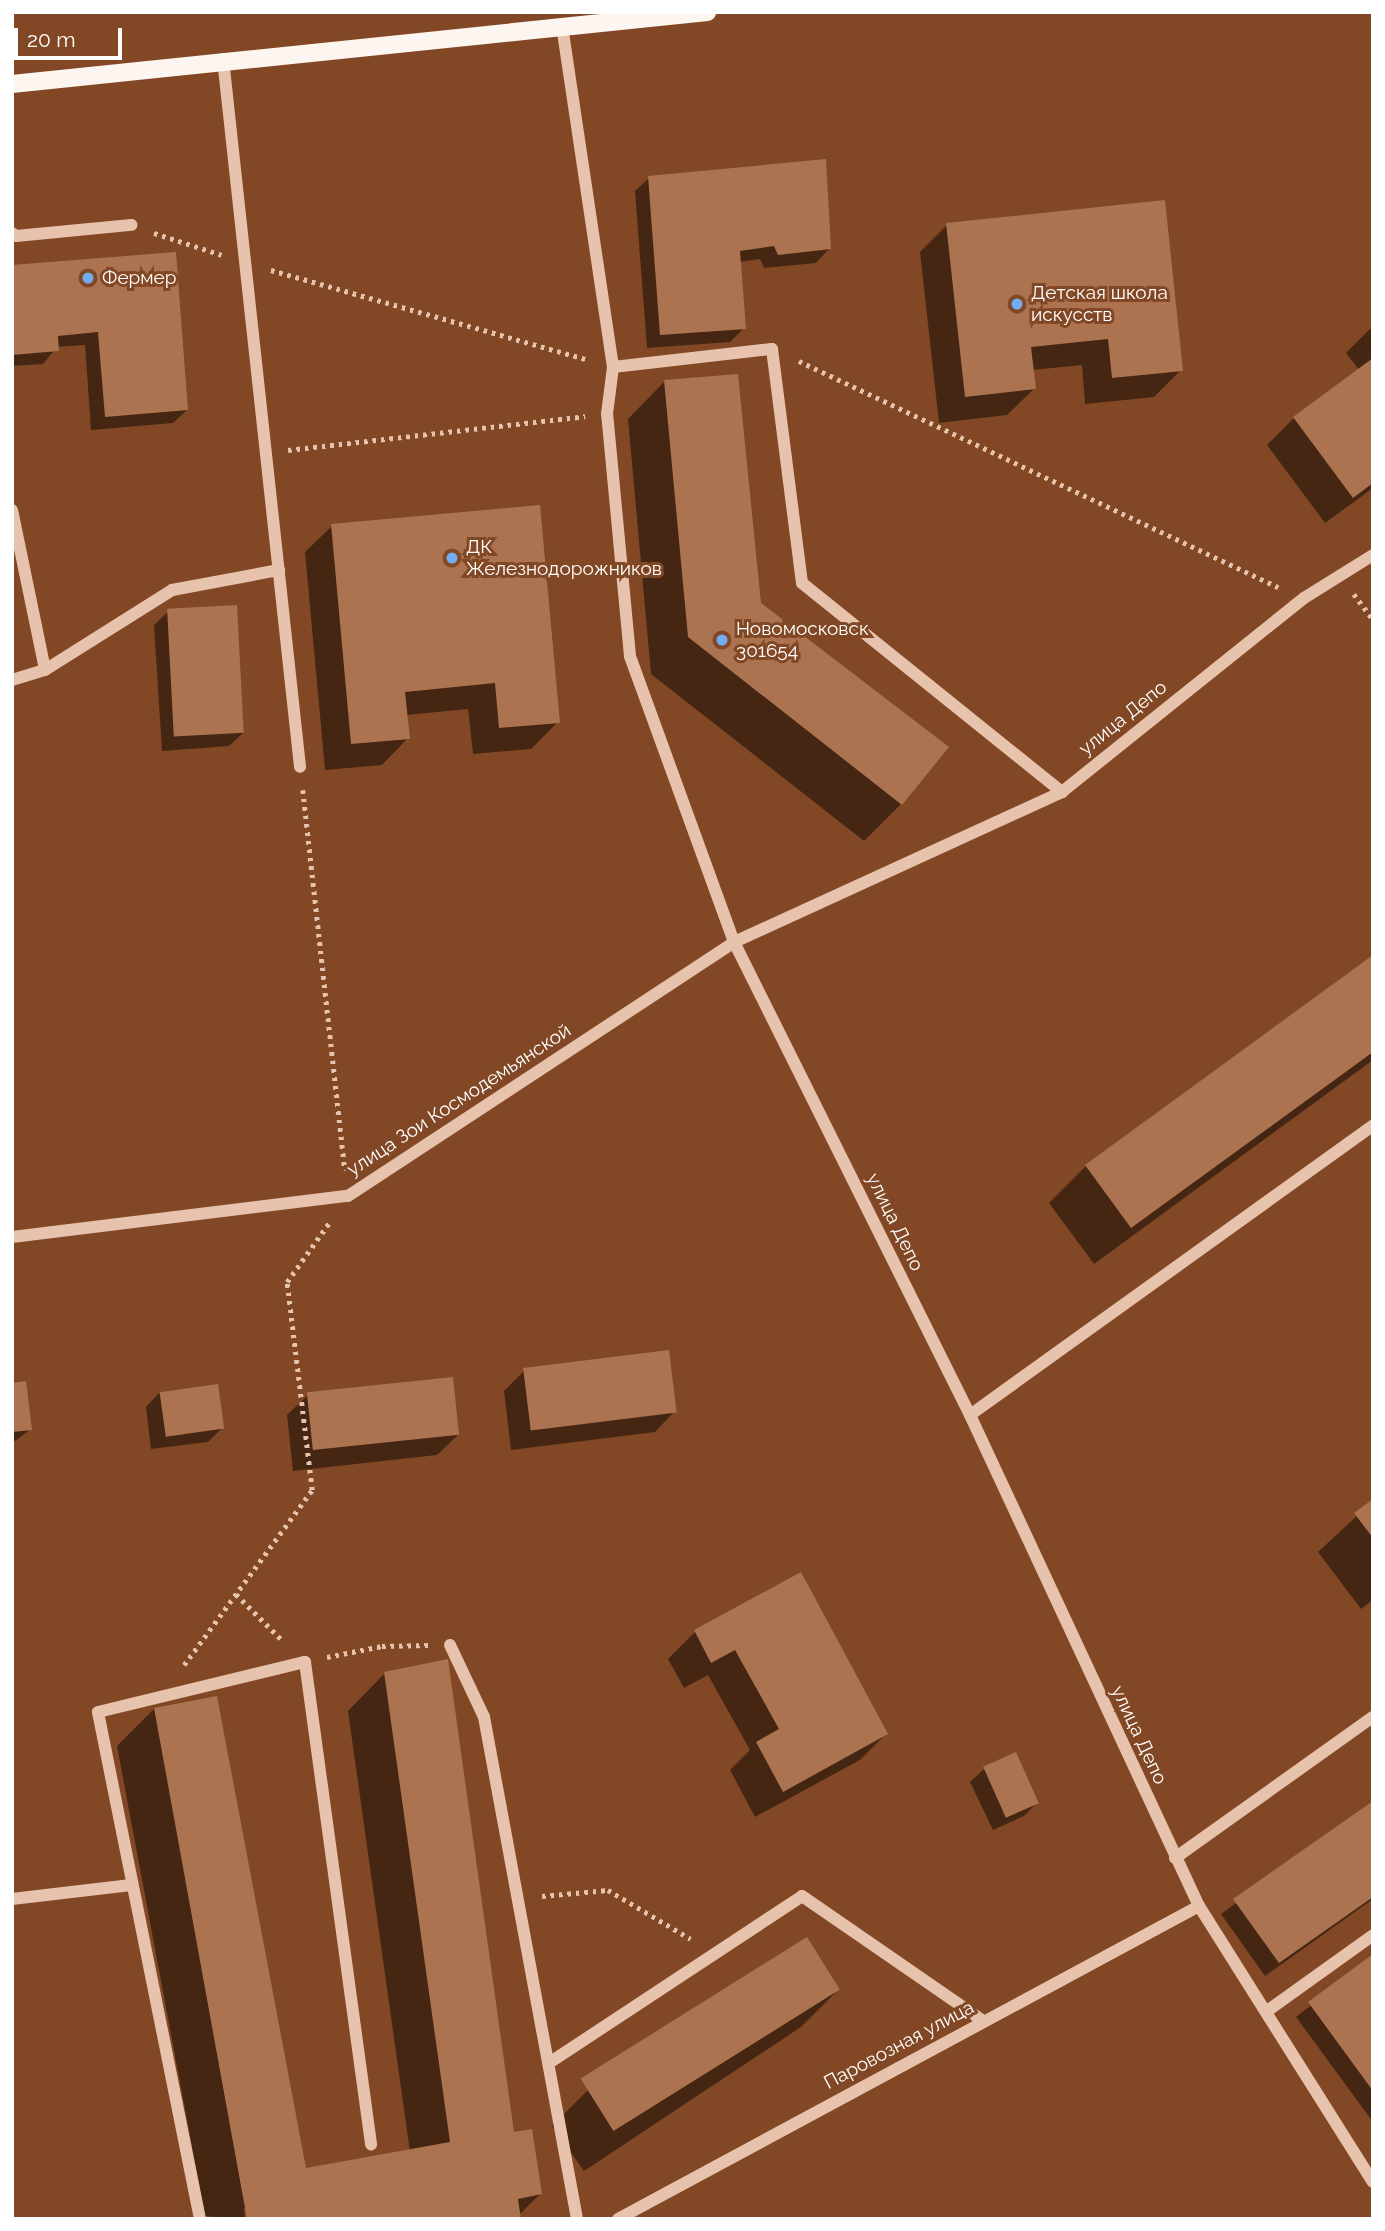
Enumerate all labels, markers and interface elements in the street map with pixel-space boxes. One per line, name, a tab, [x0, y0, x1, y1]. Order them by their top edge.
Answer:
scale bar	[18, 14, 126, 58]
text: 20 m	[27, 27, 75, 52]
place label: Фермер	[102, 267, 176, 289]
marker: Фермер	[80, 270, 96, 286]
place label: Детская школа искусств	[1031, 282, 1168, 326]
marker: Детская школа искусств	[1009, 296, 1025, 312]
place label: ДК Железнодорожников	[466, 536, 662, 580]
marker: ДК Железнодорожников	[444, 550, 460, 566]
place label: Новомосковск 301654	[736, 618, 869, 662]
marker: Новомосковск 301654	[714, 632, 730, 648]
street label: улица Депо	[1075, 676, 1171, 760]
street label: улица Зои Космодемьянской	[343, 1019, 575, 1181]
street label: улица Депо	[862, 1169, 928, 1275]
street label: улица Депо	[1106, 1682, 1172, 1788]
street label: Паровозная улица	[820, 1996, 978, 2094]

